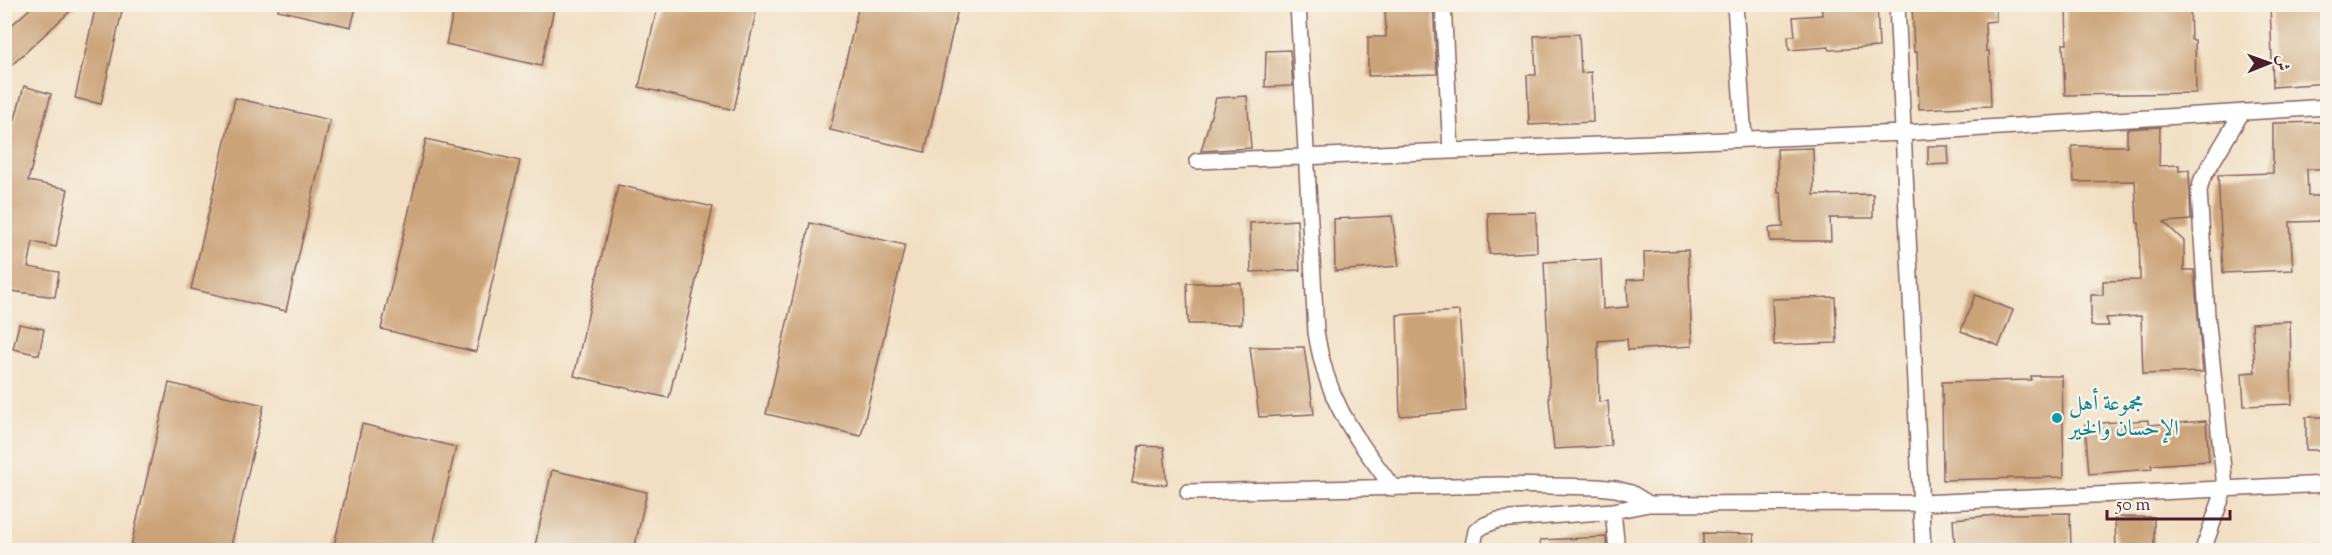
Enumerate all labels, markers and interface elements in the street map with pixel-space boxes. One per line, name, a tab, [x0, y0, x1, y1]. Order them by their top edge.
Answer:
north arrow	[2239, 33, 2299, 93]
text: ش	[2270, 55, 2293, 71]
place label: مجموعة أهل الإحسان والخير	[2067, 387, 2179, 446]
marker: مجموعة أهل الإحسان والخير	[2050, 411, 2064, 425]
scale bar	[2107, 483, 2230, 521]
text: 50 m	[2115, 493, 2151, 519]

